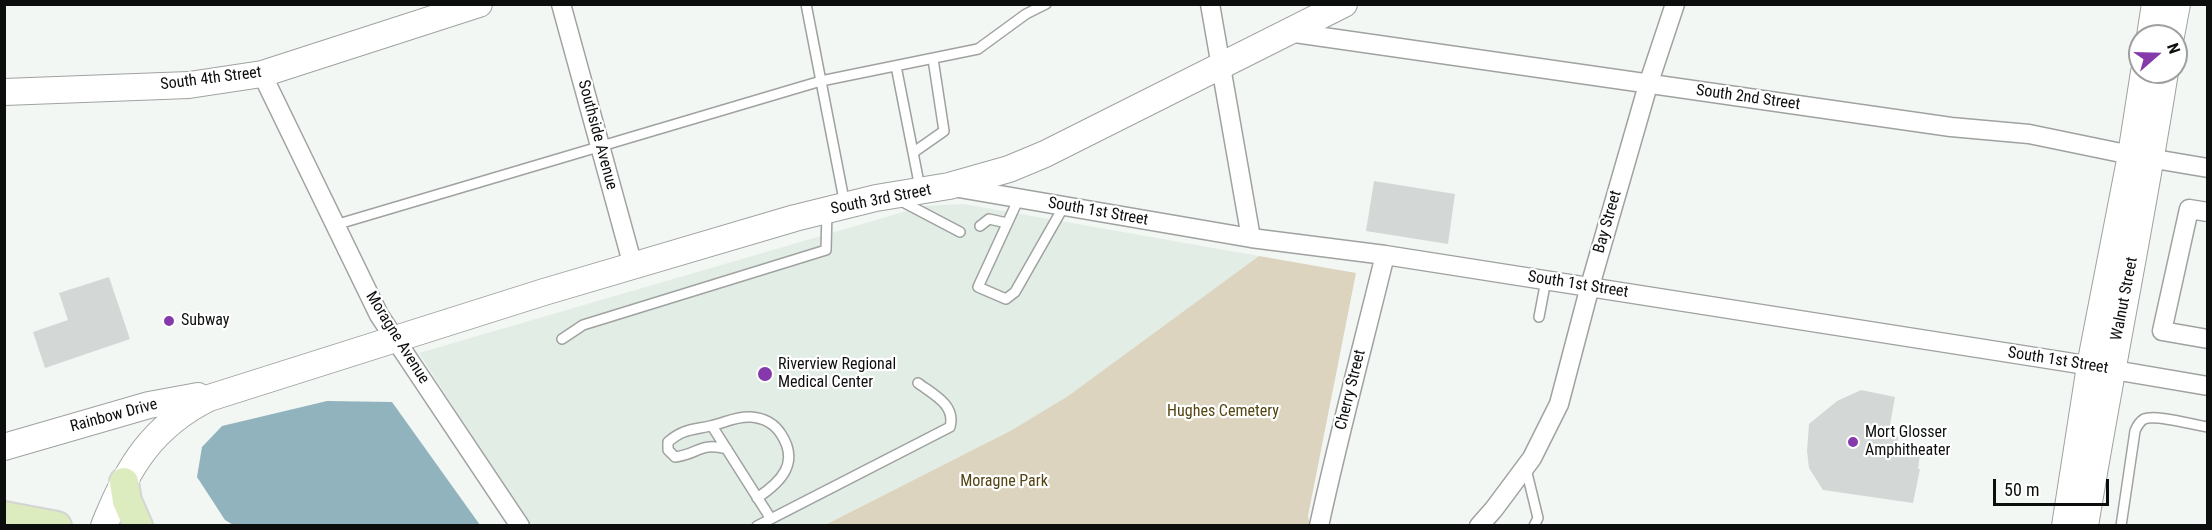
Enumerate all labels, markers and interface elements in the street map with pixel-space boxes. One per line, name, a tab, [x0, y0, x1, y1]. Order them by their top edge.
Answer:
north arrow	[2128, 24, 2188, 84]
text: N	[2163, 40, 2184, 56]
street label: South 4th Street	[159, 63, 263, 95]
street label: Southside Avenue	[573, 78, 621, 192]
street label: South 2nd Street	[1695, 81, 1801, 115]
street label: South 3rd Street	[829, 181, 933, 219]
street label: Bay Street	[1590, 189, 1626, 255]
street label: South 1st Street	[1046, 194, 1150, 230]
street label: Walnut Street	[2108, 256, 2142, 342]
street label: South 1st Street	[1526, 268, 1630, 302]
street label: Moragne Avenue	[361, 288, 433, 388]
place label: Subway	[181, 311, 230, 331]
marker: Subway	[162, 314, 176, 328]
street label: South 1st Street	[2006, 344, 2110, 378]
street label: Cherry Street	[1332, 348, 1370, 432]
place label: Riverview Regional Medical Center	[778, 355, 896, 393]
marker: Riverview Regional Medical Center	[756, 365, 774, 383]
street label: Rainbow Drive	[68, 395, 160, 437]
park label: Hughes Cemetery	[1167, 402, 1279, 422]
place label: Mort Glosser Amphitheater	[1865, 423, 1950, 461]
marker: Mort Glosser Amphitheater	[1846, 435, 1860, 449]
scale bar	[1996, 467, 2112, 505]
park label: Moragne Park	[960, 472, 1048, 492]
text: 50 m	[2004, 479, 2039, 500]

